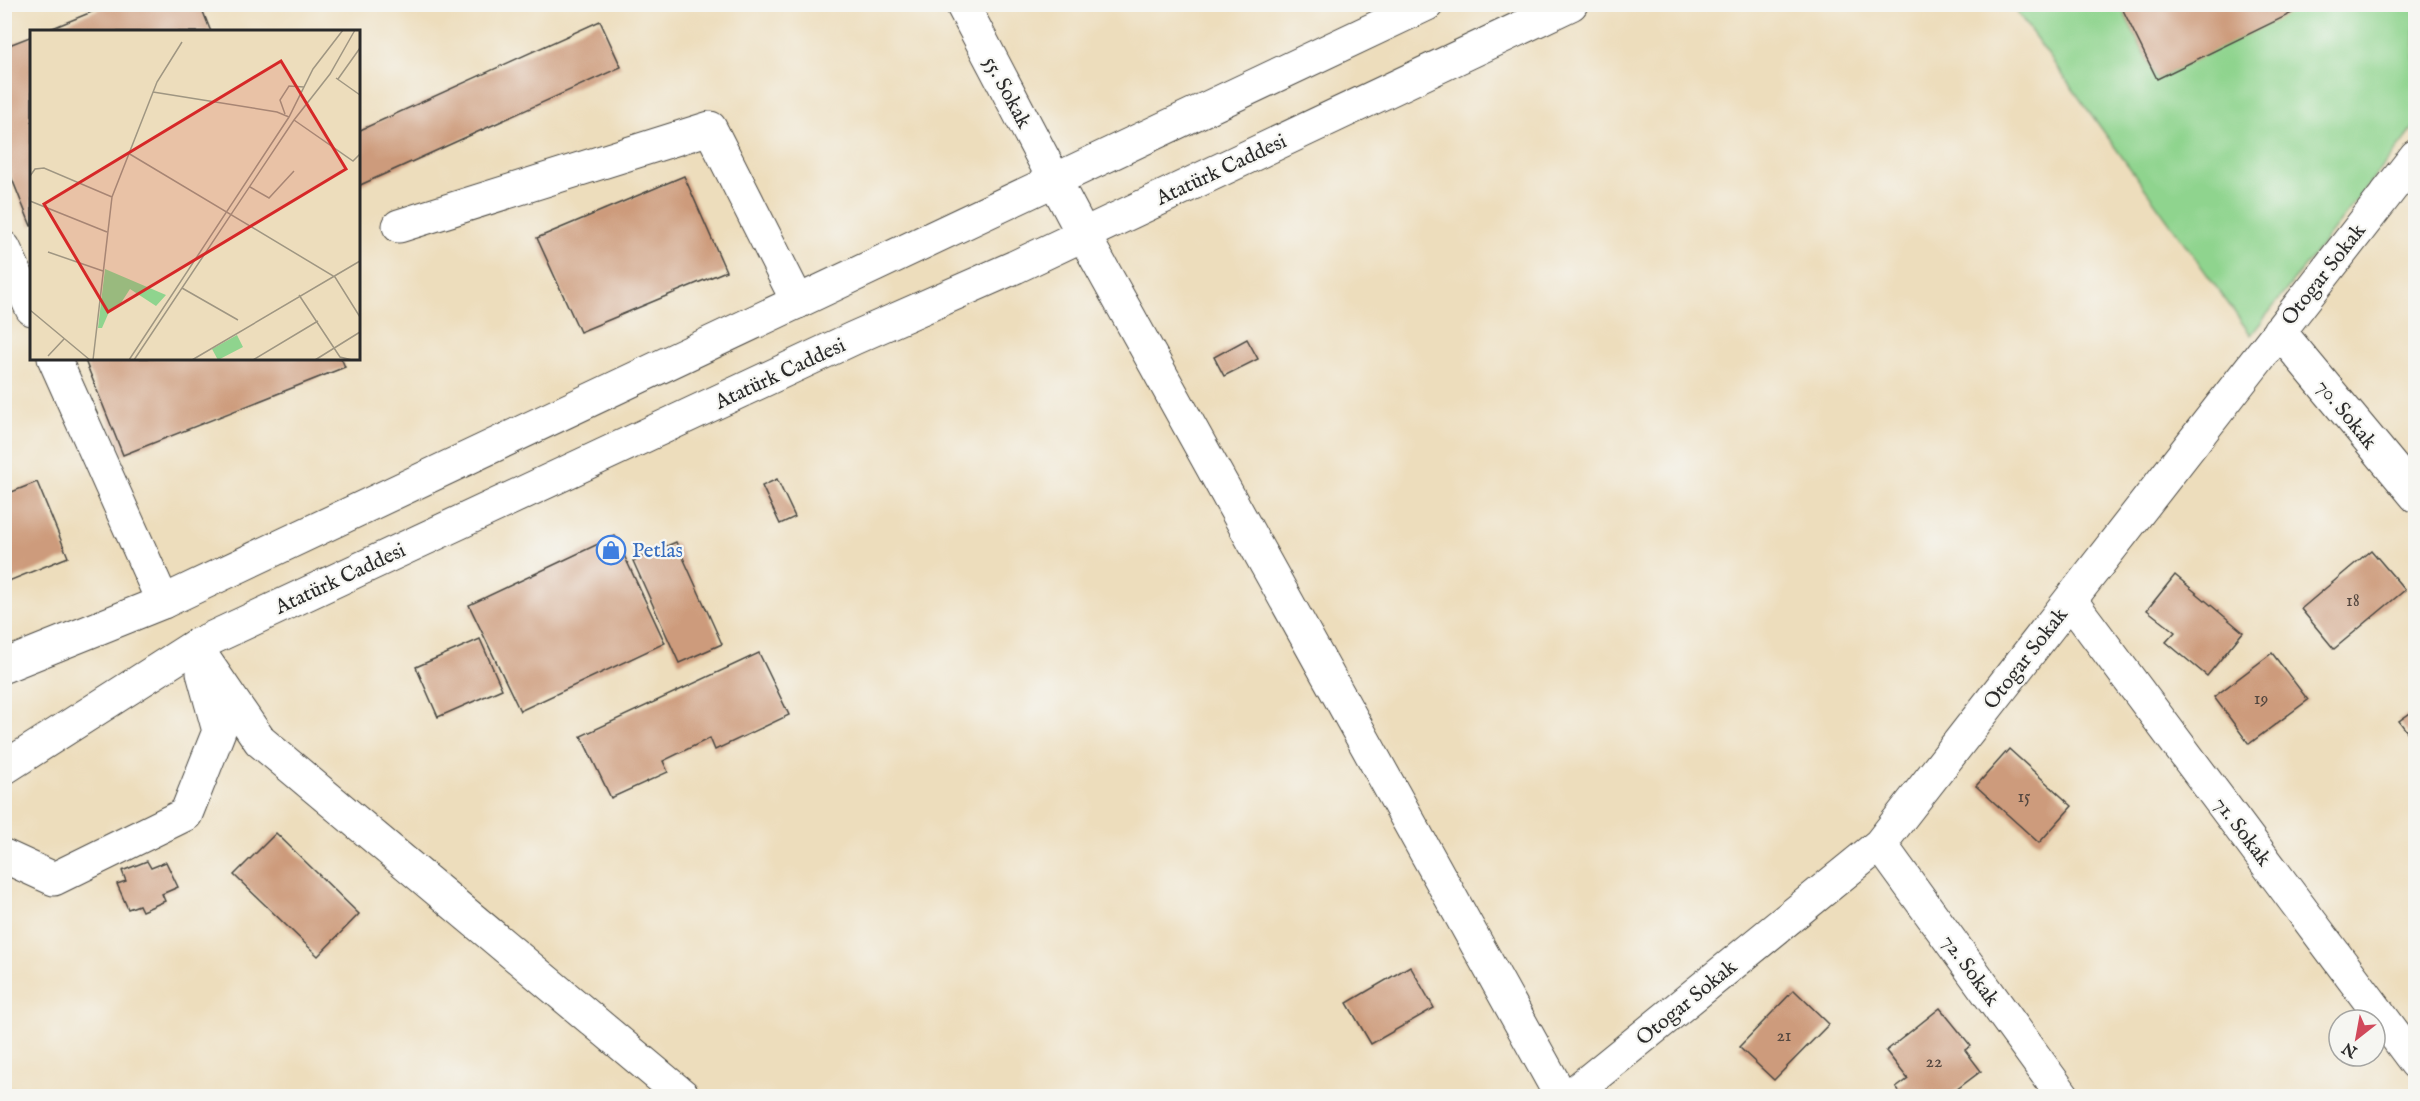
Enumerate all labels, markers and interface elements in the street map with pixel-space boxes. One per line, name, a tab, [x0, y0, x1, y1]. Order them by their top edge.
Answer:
inset map	[30, 30, 360, 360]
street label: 55. Sokak	[976, 52, 1037, 134]
street label: Atatürk Caddesi	[1151, 128, 1291, 213]
street label: Otogar Sokak	[2276, 218, 2373, 331]
street label: Atatürk Caddesi	[710, 332, 850, 417]
street label: 70. Sokak	[2309, 374, 2383, 456]
shop icon: Petlas	[595, 534, 627, 566]
street label: Atatürk Caddesi	[270, 537, 410, 622]
place label: Petlas	[632, 538, 683, 565]
house number: 18	[2346, 590, 2360, 613]
street label: Otogar Sokak	[1978, 602, 2075, 715]
house number: 19	[2254, 688, 2268, 711]
house number: 15	[2017, 786, 2031, 809]
street label: 71. Sokak	[2207, 792, 2277, 873]
street label: 72. Sokak	[1935, 930, 2005, 1013]
street label: Otogar Sokak	[1631, 954, 1744, 1052]
north arrow	[2327, 1008, 2387, 1068]
house number: 21	[1776, 1025, 1792, 1048]
text: N	[2339, 1037, 2362, 1062]
house number: 22	[1926, 1051, 1942, 1074]

